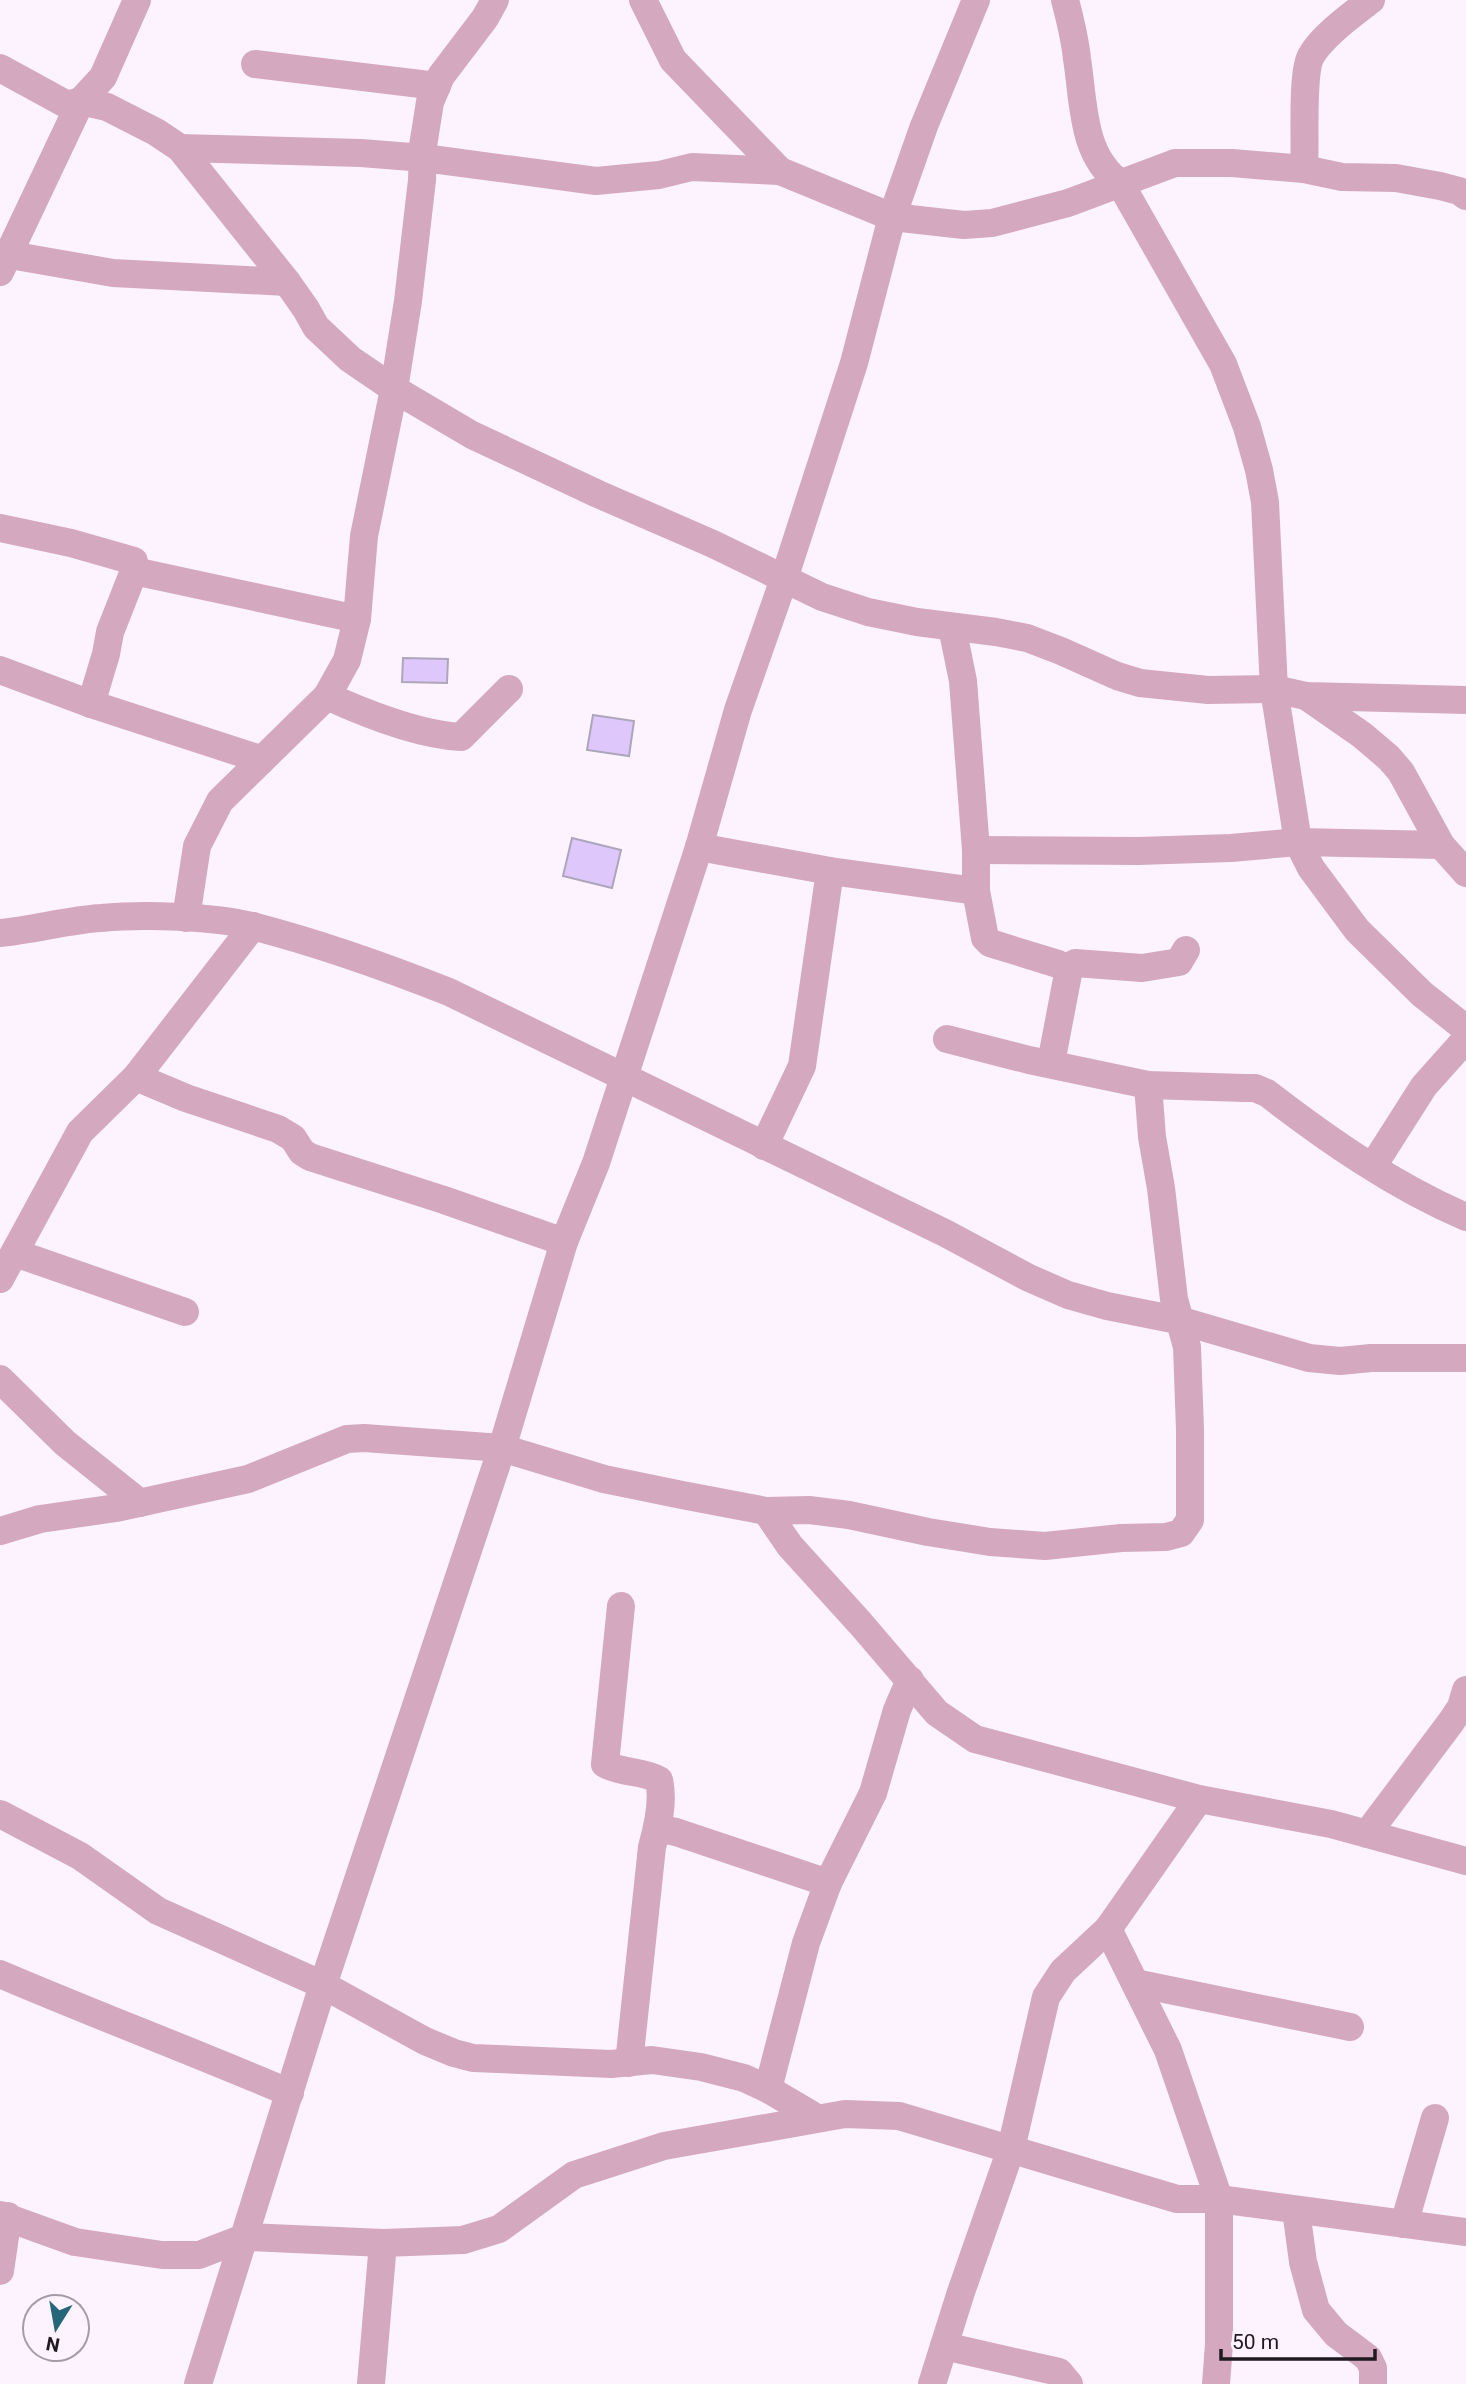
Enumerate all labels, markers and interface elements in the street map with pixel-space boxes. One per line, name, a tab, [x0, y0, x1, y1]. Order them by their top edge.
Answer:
north arrow	[21, 2293, 91, 2363]
scale bar	[1221, 2318, 1375, 2362]
text: 50 m	[1232, 2330, 1279, 2354]
text: N	[44, 2332, 62, 2357]

